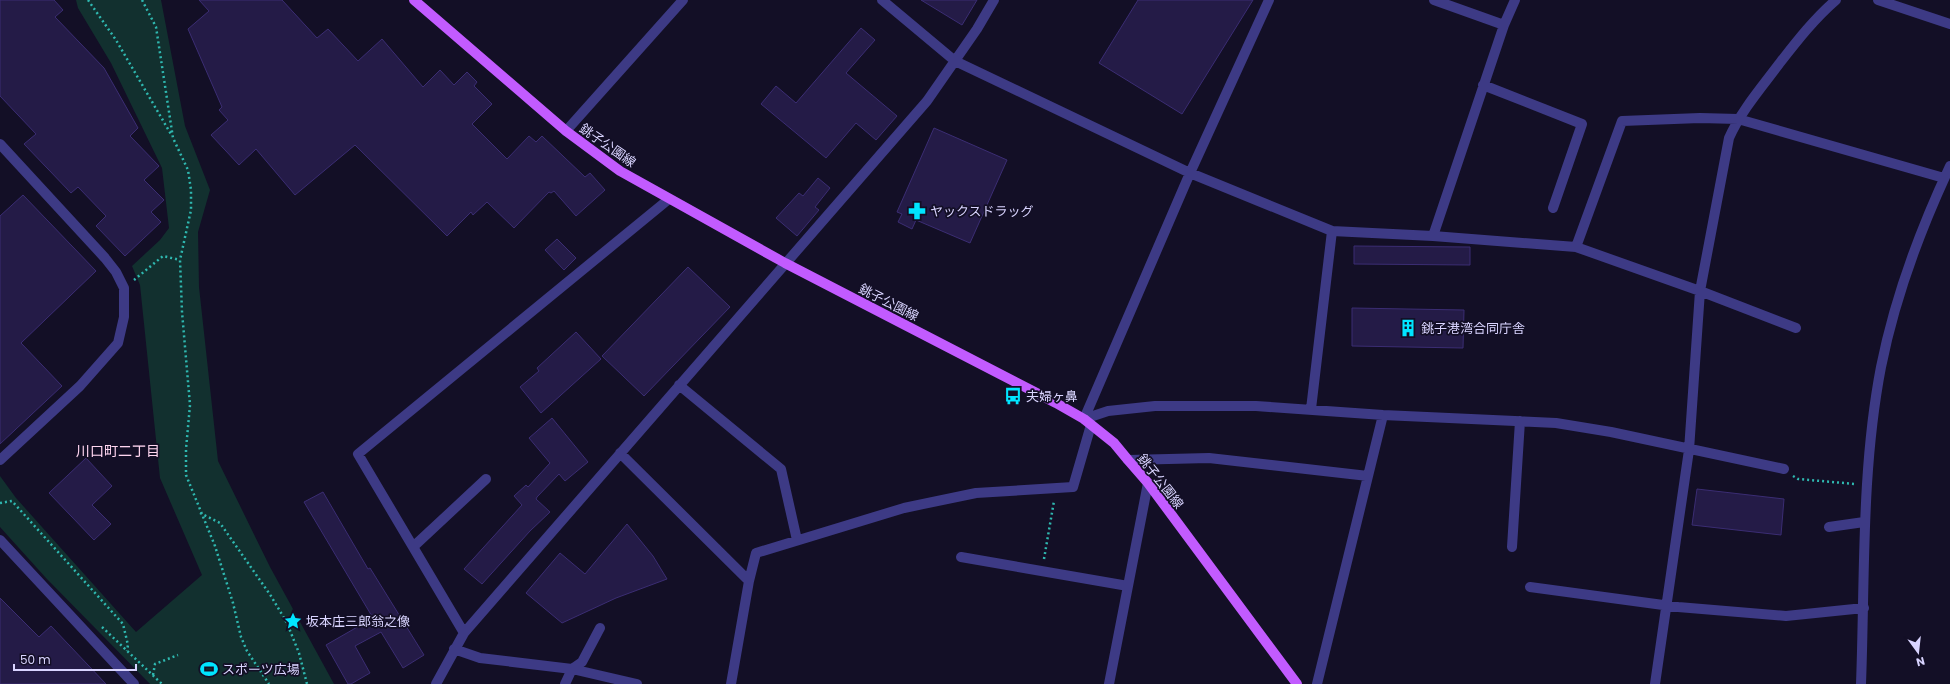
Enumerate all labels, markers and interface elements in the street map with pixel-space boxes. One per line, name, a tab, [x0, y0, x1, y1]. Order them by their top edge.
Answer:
street label: 銚子公園線	[576, 119, 640, 172]
pharmacy icon: ヤックスドラッグ	[907, 201, 927, 221]
place label: ヤックスドラッグ	[930, 202, 1034, 221]
street label: 銚子公園線	[855, 279, 922, 326]
building icon: 銚子港湾合同庁舎	[1398, 318, 1418, 338]
place label: 銚子港湾合同庁舎	[1421, 319, 1525, 338]
bus stop icon: 夫婦ヶ鼻	[1003, 386, 1023, 406]
place label: 夫婦ヶ鼻	[1026, 387, 1078, 406]
district label: 川口町二丁目	[76, 441, 160, 461]
street label: 銚子公園線	[1133, 450, 1188, 513]
place icon: 坂本庄三郎翁之像	[283, 611, 303, 631]
place label: 坂本庄三郎翁之像	[306, 612, 410, 631]
north arrow	[1898, 632, 1938, 672]
scale bar	[14, 646, 136, 672]
text: 50 m	[20, 651, 51, 668]
text: N	[1915, 653, 1927, 670]
sports icon: スポーツ広場	[199, 659, 219, 679]
place label: スポーツ広場	[222, 660, 300, 679]

